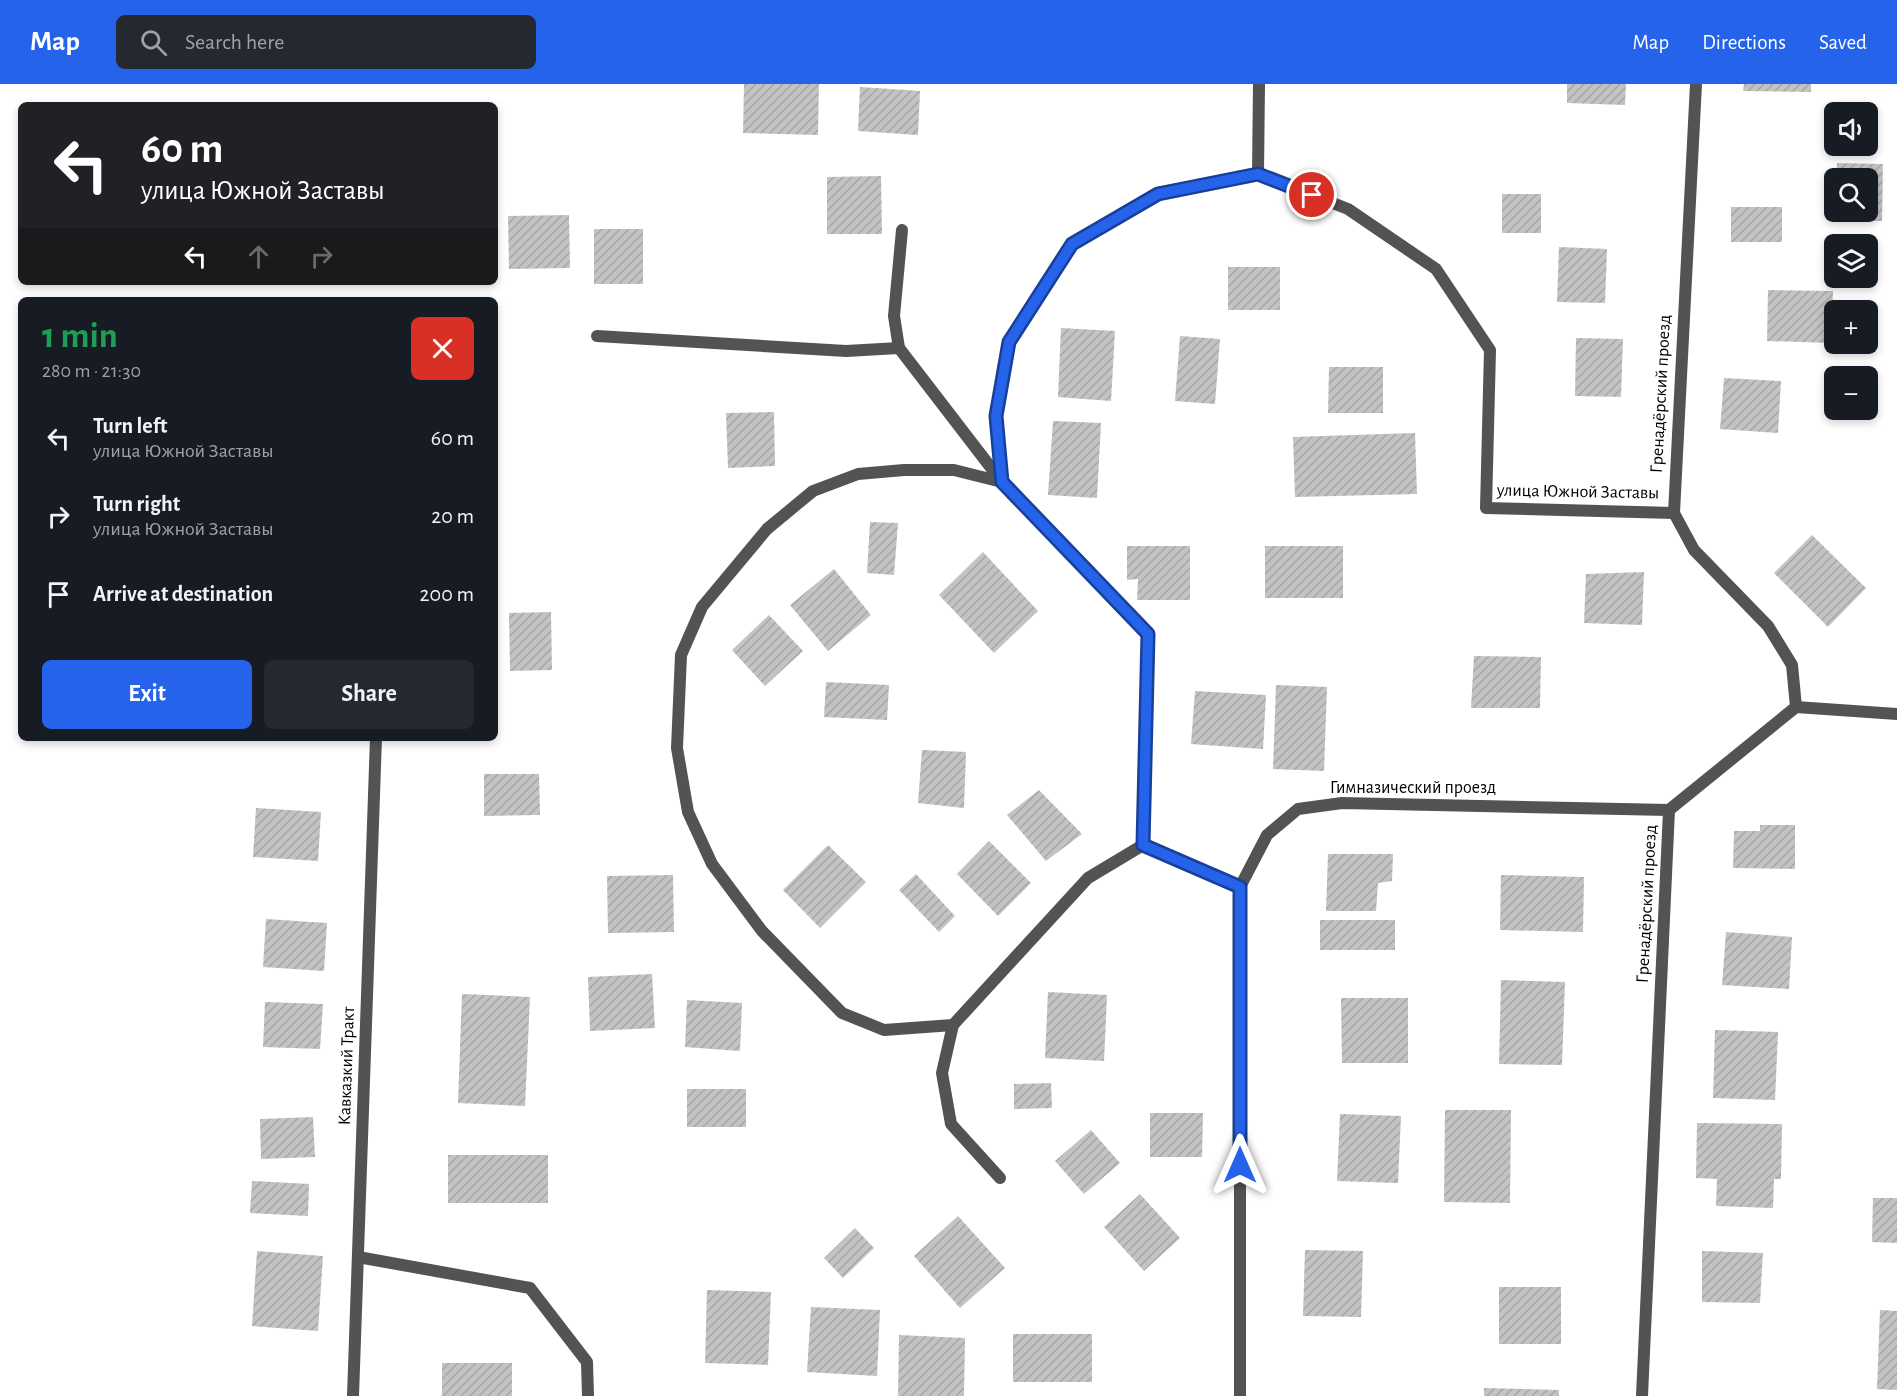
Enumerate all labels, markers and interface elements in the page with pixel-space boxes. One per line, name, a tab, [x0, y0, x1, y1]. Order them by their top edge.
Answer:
search box	[116, 15, 536, 69]
icon: search	[137, 26, 170, 59]
text: Map	[30, 28, 80, 56]
text: Search here	[185, 31, 284, 53]
text: Map	[1633, 32, 1669, 53]
text: Directions	[1702, 32, 1786, 53]
text: Saved	[1819, 32, 1867, 53]
map controls	[1824, 102, 1878, 420]
button: sound	[1824, 102, 1878, 156]
icon: left	[42, 126, 120, 204]
text: 60 m	[141, 128, 223, 170]
button: search	[1824, 168, 1878, 222]
pin	[1286, 169, 1337, 220]
text: улица Южной Заставы	[141, 177, 385, 204]
icon: arrive	[1295, 178, 1328, 211]
button: layers	[1824, 234, 1878, 288]
icon: left	[179, 240, 212, 273]
icon: ahead	[242, 240, 275, 273]
icon: right	[305, 240, 338, 273]
button: +	[1824, 300, 1878, 354]
street label: Гренадёрский проезд	[1648, 314, 1674, 474]
button: close	[411, 317, 474, 380]
text: 1 min	[42, 318, 118, 354]
text: 280 m · 21:30	[42, 361, 141, 381]
button: −	[1824, 366, 1878, 420]
text: Turn left	[93, 415, 167, 437]
icon: left	[42, 422, 75, 455]
text: 60 m	[431, 427, 474, 449]
text: улица Южной Заставы	[93, 441, 273, 461]
street label: улица Южной Заставы	[1496, 482, 1659, 502]
text: Turn right	[93, 493, 180, 515]
icon: right	[42, 500, 75, 533]
text: 20 m	[431, 505, 474, 527]
text: улица Южной Заставы	[93, 519, 273, 539]
icon: arrive	[42, 578, 75, 611]
text: Arrive at destination	[93, 583, 273, 605]
text: 200 m	[420, 583, 474, 605]
button: Exit	[42, 660, 252, 729]
button: Share	[264, 660, 474, 729]
street label: Гимназический проезд	[1330, 779, 1496, 797]
street label: Гренадёрский проезд	[1634, 824, 1660, 984]
street label: Кавказкий Тракт	[336, 1006, 358, 1126]
position arrow	[1208, 1133, 1272, 1197]

